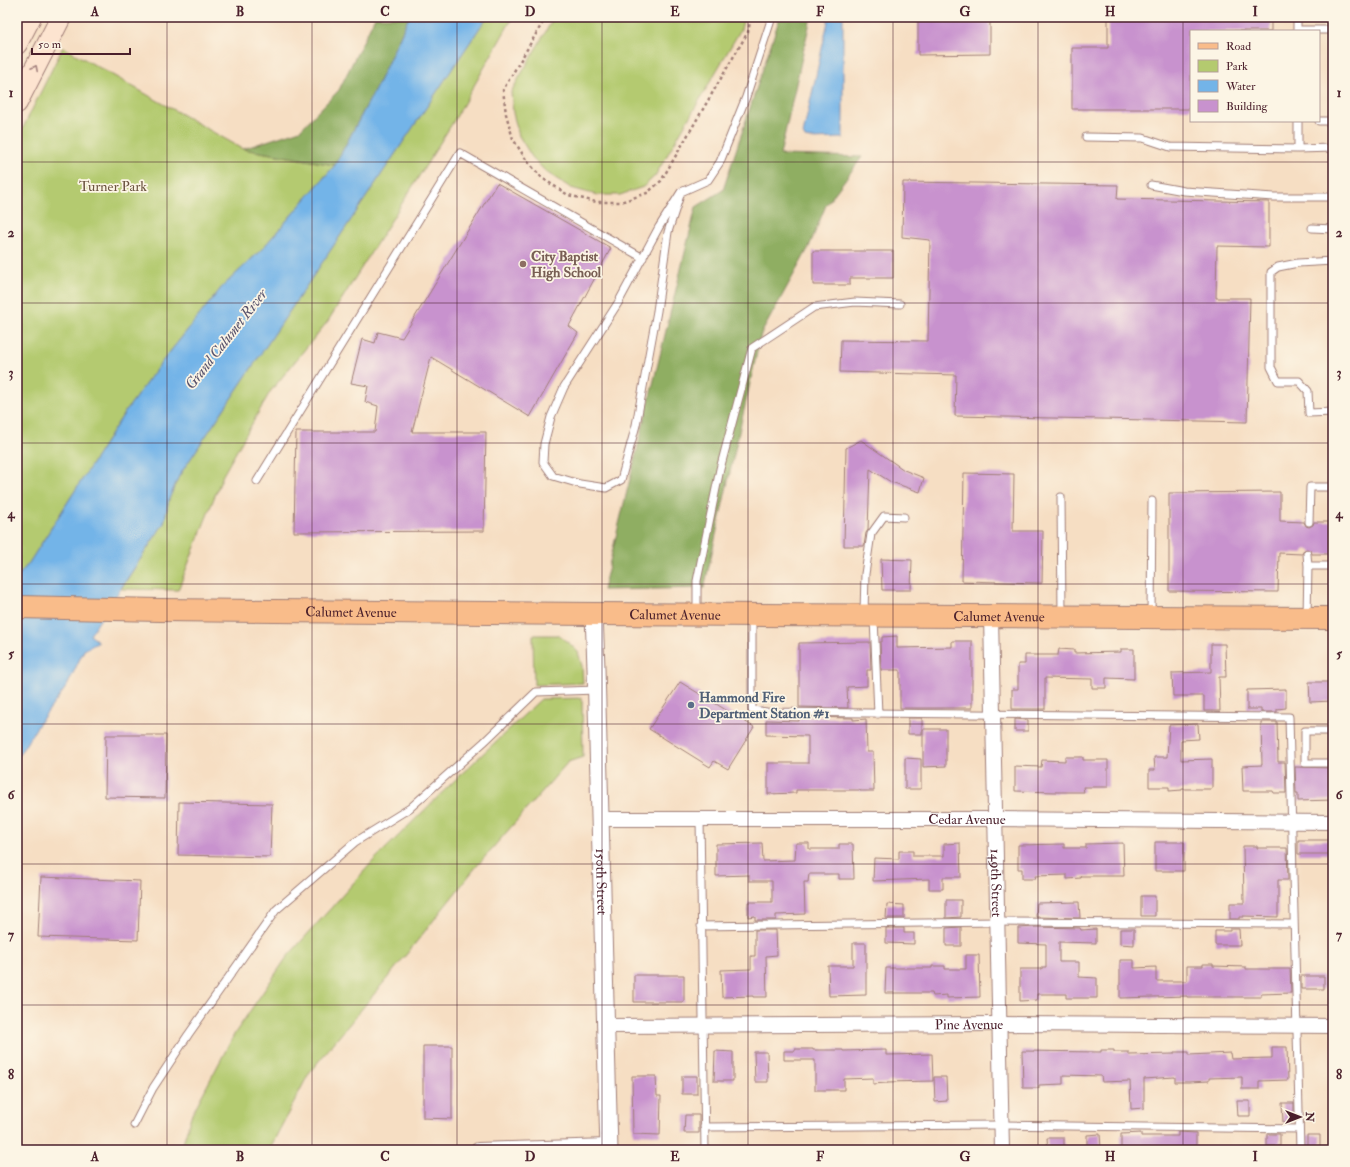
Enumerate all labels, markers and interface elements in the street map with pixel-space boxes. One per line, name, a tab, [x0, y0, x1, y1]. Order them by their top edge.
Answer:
text: A	[90, 4, 100, 20]
text: B	[236, 4, 244, 20]
text: C	[380, 4, 390, 20]
text: D	[525, 4, 536, 20]
text: E	[670, 4, 680, 20]
text: F	[816, 4, 825, 20]
text: G	[960, 4, 971, 20]
text: H	[1105, 4, 1116, 20]
text: I	[1252, 4, 1258, 20]
scale bar	[32, 30, 130, 56]
legend	[1190, 30, 1320, 122]
text: 50 m	[38, 37, 62, 52]
text: Road	[1226, 39, 1251, 54]
text: Park	[1226, 59, 1248, 74]
one-way arrow	[30, 65, 38, 72]
text: Water	[1225, 79, 1256, 94]
text: 1	[9, 85, 14, 101]
text: 1	[1337, 85, 1342, 101]
text: Building	[1226, 99, 1269, 114]
park label: Turner Park	[79, 178, 147, 195]
text: 2	[8, 225, 15, 241]
text: 2	[1336, 225, 1343, 241]
place label: City Baptist High School	[531, 248, 602, 282]
marker: City Baptist High School	[518, 259, 528, 269]
water label: Grand Calumet River	[181, 284, 272, 393]
text: 3	[9, 365, 14, 381]
text: 3	[1337, 365, 1342, 381]
text: 4	[6, 506, 15, 522]
text: 4	[1334, 506, 1343, 522]
street label: Calumet Avenue	[305, 603, 397, 621]
street label: Calumet Avenue	[629, 606, 721, 624]
street label: Calumet Avenue	[953, 608, 1045, 625]
text: 5	[8, 646, 14, 662]
text: 5	[1336, 646, 1342, 662]
place label: Hammond Fire Department Station #1	[699, 689, 829, 723]
marker: Hammond Fire Department Station #1	[686, 700, 696, 710]
text: 6	[8, 787, 16, 803]
text: 6	[1336, 787, 1344, 803]
street label: Cedar Avenue	[928, 811, 1006, 828]
street label: 150th Street	[592, 848, 611, 916]
street label: 149th Street	[987, 849, 1005, 918]
text: 7	[8, 927, 15, 943]
text: 7	[1336, 927, 1343, 943]
street label: Pine Avenue	[935, 1016, 1003, 1033]
text: 8	[8, 1067, 14, 1083]
text: 8	[1336, 1067, 1342, 1083]
north arrow	[1280, 1097, 1320, 1137]
text: N	[1303, 1111, 1316, 1123]
text: A	[90, 1149, 100, 1165]
text: B	[236, 1149, 244, 1165]
text: C	[380, 1149, 390, 1165]
text: D	[525, 1149, 536, 1165]
text: E	[670, 1149, 680, 1165]
text: F	[816, 1149, 825, 1165]
text: G	[960, 1149, 971, 1165]
text: H	[1105, 1149, 1116, 1165]
text: I	[1252, 1149, 1258, 1165]

